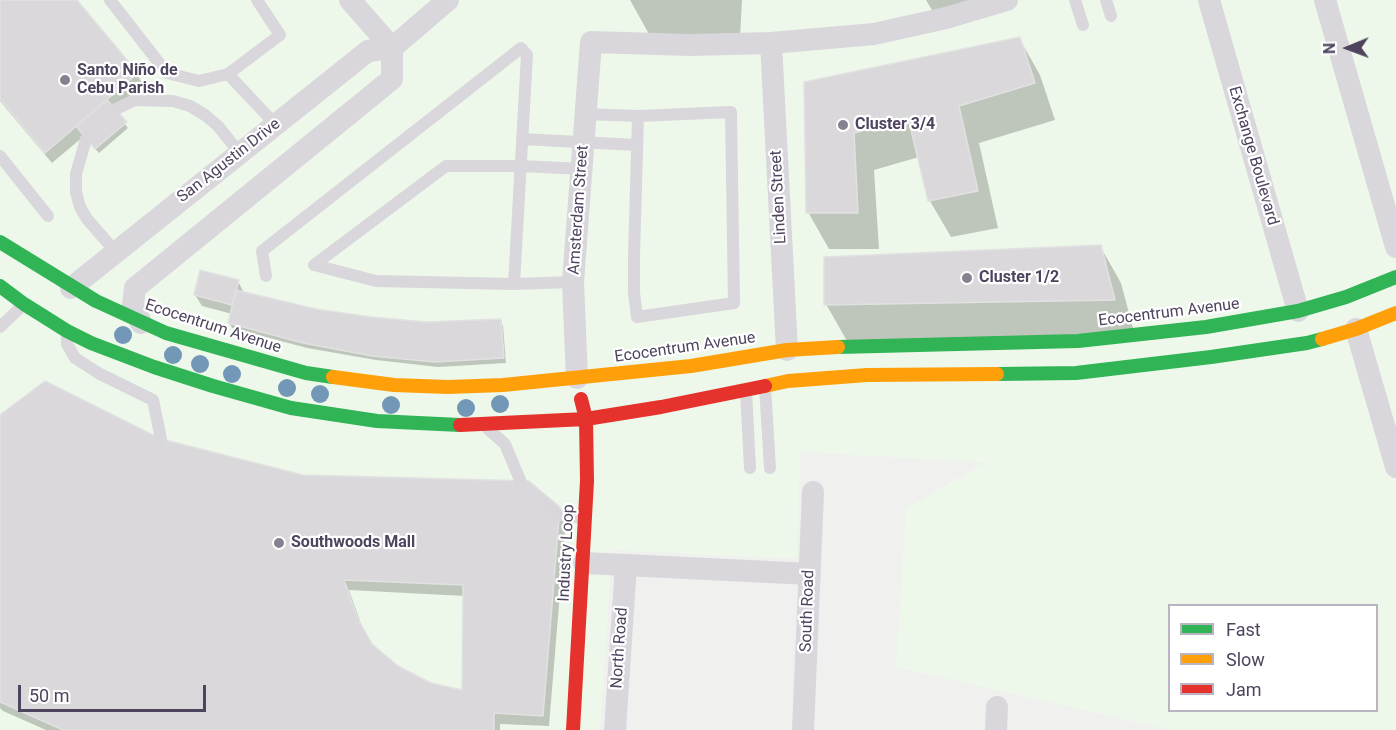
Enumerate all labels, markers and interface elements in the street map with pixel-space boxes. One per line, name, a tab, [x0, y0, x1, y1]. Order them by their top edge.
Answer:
north arrow	[1318, 18, 1378, 78]
text: N	[1320, 43, 1339, 54]
place label: Santo Niño de Cebu Parish	[77, 61, 178, 99]
marker: Santo Niño de Cebu Parish	[58, 73, 72, 87]
street label: Exchange Boulevard	[1224, 84, 1282, 228]
street label: San Agustin Drive	[174, 115, 284, 207]
place label: Cluster 3/4	[855, 115, 935, 135]
marker: Cluster 3/4	[836, 118, 850, 132]
street label: Amsterdam Street	[565, 145, 593, 275]
street label: Linden Street	[767, 150, 791, 244]
place label: Cluster 1/2	[979, 268, 1059, 288]
marker: Cluster 1/2	[960, 271, 974, 285]
street label: Ecocentrum Avenue	[1097, 295, 1241, 331]
street label: Ecocentrum Avenue	[143, 296, 283, 358]
street label: Ecocentrum Avenue	[613, 329, 757, 367]
street label: Industry Loop	[555, 504, 579, 602]
place label: Southwoods Mall	[291, 533, 415, 553]
marker: Southwoods Mall	[272, 536, 286, 550]
street label: South Road	[797, 570, 819, 652]
legend	[1168, 604, 1378, 712]
street label: North Road	[608, 607, 632, 689]
text: Fast	[1226, 619, 1261, 640]
text: Slow	[1226, 649, 1265, 670]
scale bar	[21, 673, 208, 711]
text: Jam	[1226, 679, 1262, 700]
text: 50 m	[29, 685, 69, 706]

